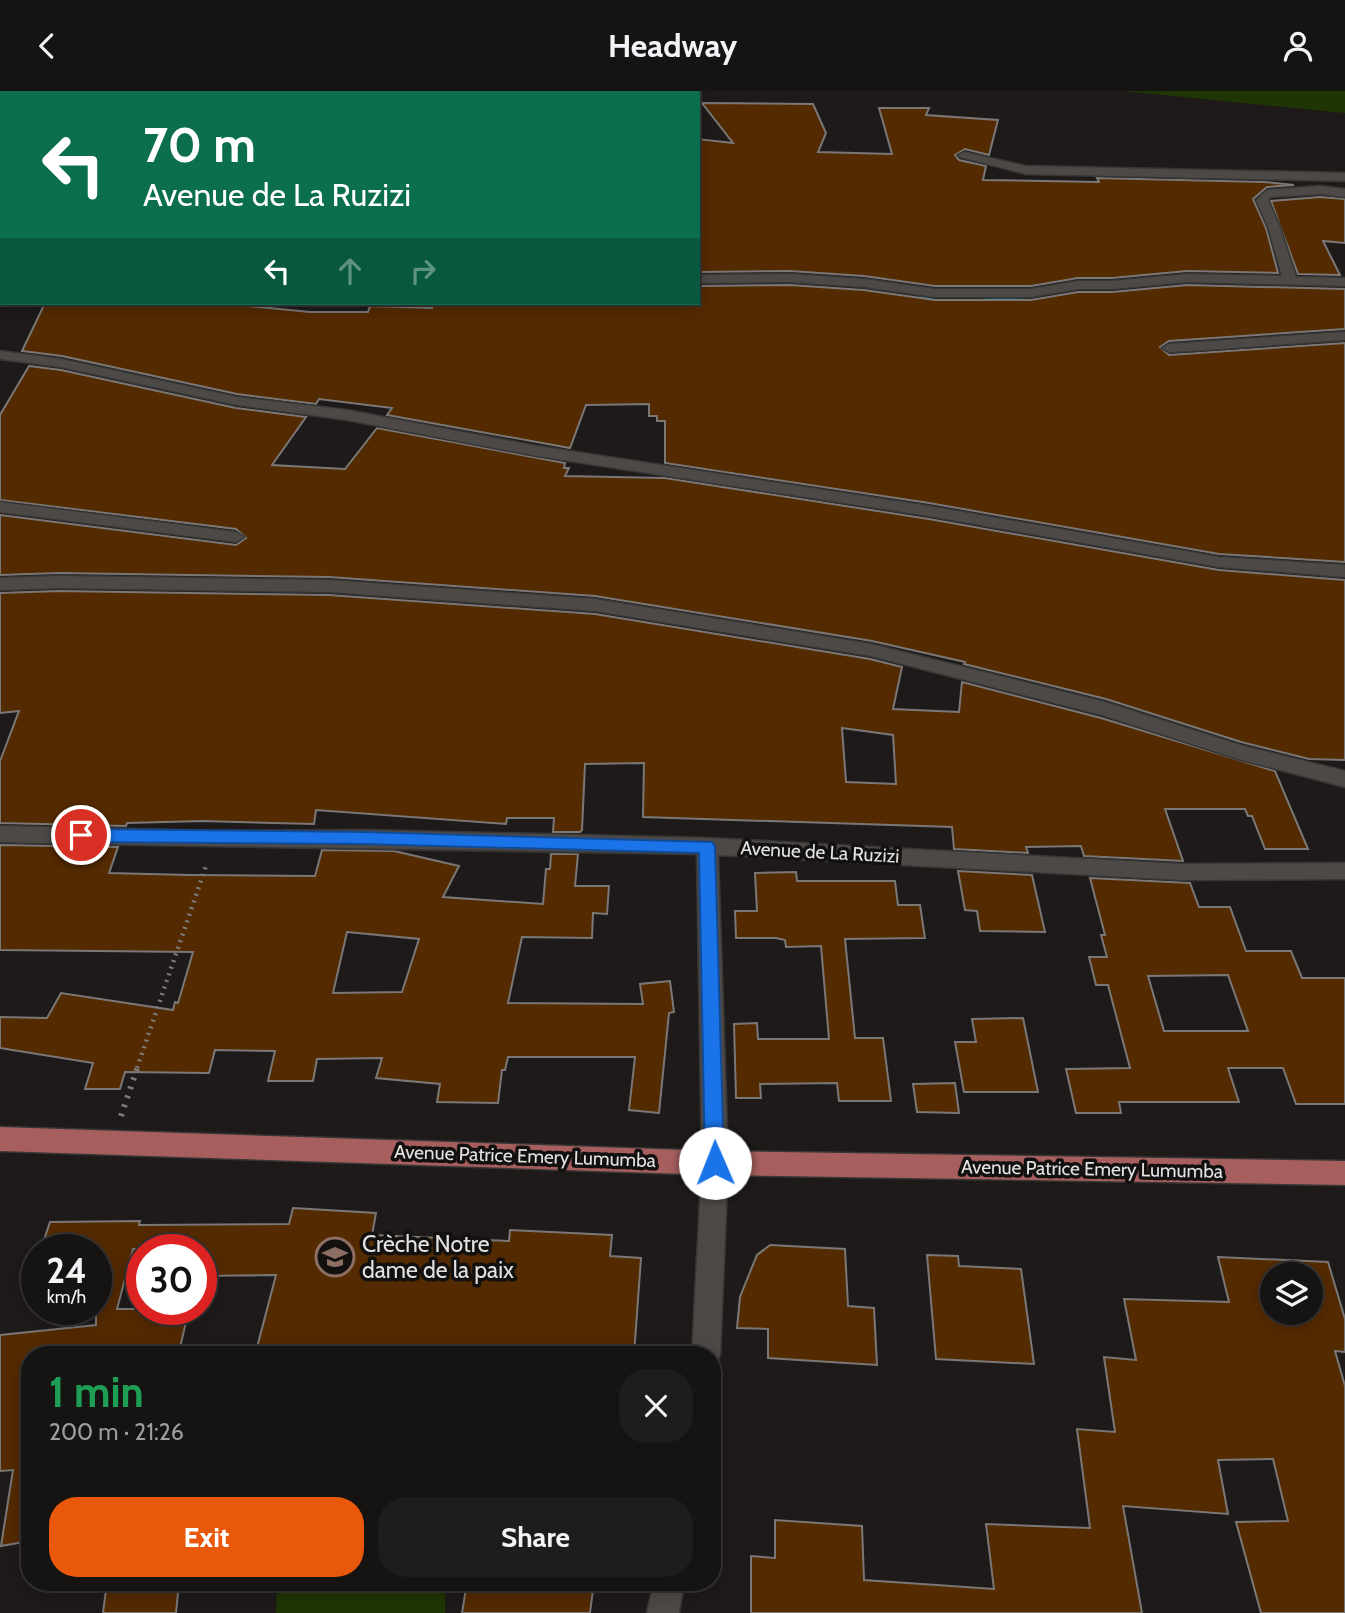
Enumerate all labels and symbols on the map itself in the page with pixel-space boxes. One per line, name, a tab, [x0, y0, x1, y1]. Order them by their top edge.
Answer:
pin	[51, 805, 111, 865]
street label: Avenue de La Ruzizi	[740, 836, 900, 868]
position arrow	[678, 1126, 752, 1200]
street label: Avenue Patrice Emery Lumumba	[394, 1140, 656, 1172]
street label: Avenue Patrice Emery Lumumba	[961, 1155, 1223, 1183]
place label: Crèche Notre dame de la paix	[362, 1230, 514, 1284]
speed limit sign: 30	[126, 1234, 217, 1325]
school or university icon: Crèche Notre dame de la paix	[314, 1236, 356, 1278]

